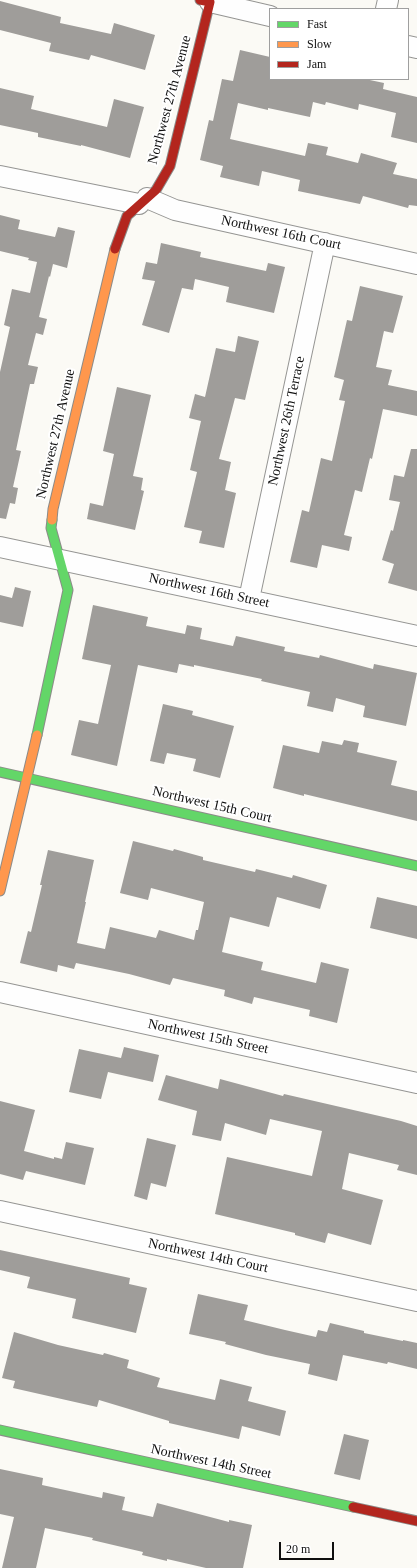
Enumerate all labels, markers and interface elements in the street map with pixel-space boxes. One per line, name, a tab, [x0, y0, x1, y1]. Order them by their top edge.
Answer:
legend	[269, 8, 409, 80]
text: Fast	[307, 17, 327, 31]
street label: Northwest 27th Avenue	[145, 34, 195, 166]
text: Slow	[307, 37, 332, 51]
text: Jam	[307, 57, 326, 71]
street label: Northwest 16th Court	[220, 212, 342, 254]
street label: Northwest 26th Terrace	[265, 355, 309, 487]
street label: Northwest 27th Avenue	[33, 367, 79, 501]
street label: Northwest 16th Street	[147, 570, 271, 612]
street label: Northwest 15th Court	[151, 783, 273, 827]
street label: Northwest 15th Street	[146, 1016, 270, 1058]
street label: Northwest 14th Court	[147, 1235, 269, 1277]
street label: Northwest 14th Street	[149, 1441, 273, 1483]
scale bar	[281, 1534, 336, 1560]
text: 20 m	[286, 1542, 310, 1556]

